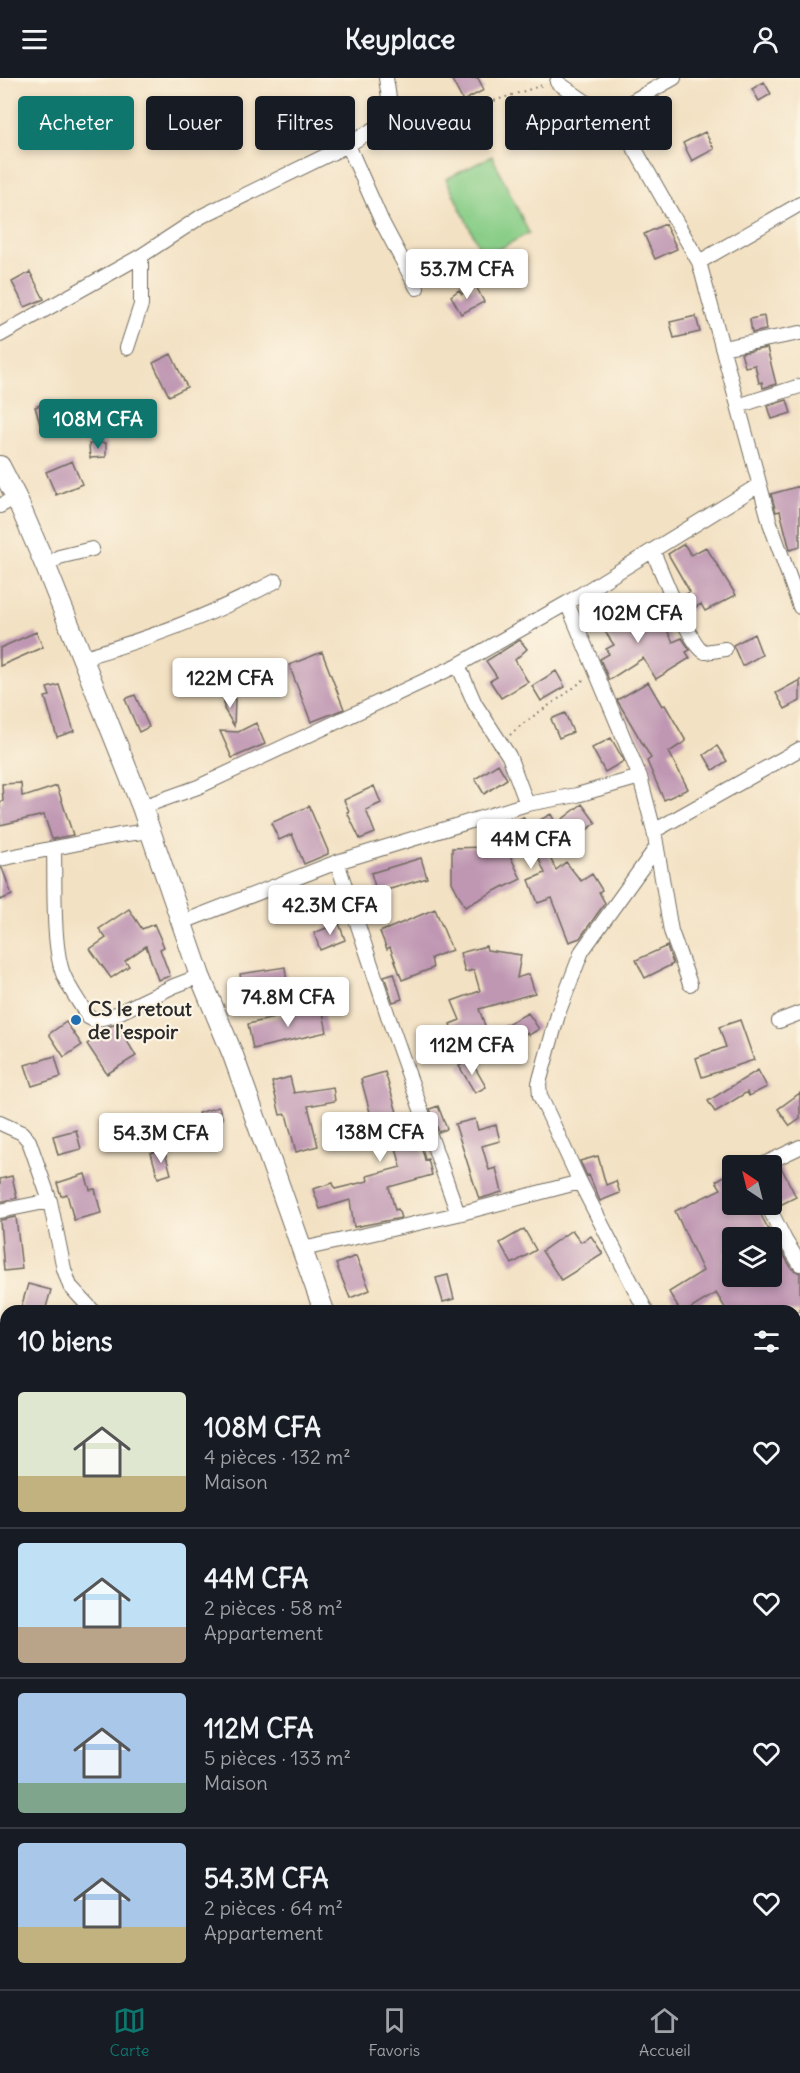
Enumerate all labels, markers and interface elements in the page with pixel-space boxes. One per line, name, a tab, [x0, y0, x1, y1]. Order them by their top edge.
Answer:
text: Keyplace	[345, 22, 455, 56]
icon: menu	[18, 23, 51, 56]
icon: person	[749, 23, 782, 56]
chip: Acheter	[18, 96, 134, 150]
chip: Louer	[146, 96, 243, 150]
chip: Filtres	[255, 96, 355, 150]
chip: Nouveau	[367, 96, 493, 150]
chip: Appartement	[505, 96, 672, 150]
pin: 53.7M CFA	[398, 249, 536, 300]
text: 53.7M CFA	[420, 256, 514, 281]
pin: 108M CFA	[36, 399, 160, 450]
text: 108M CFA	[53, 406, 143, 431]
pin: 102M CFA	[576, 593, 700, 644]
text: 102M CFA	[593, 600, 683, 625]
pin: 122M CFA	[168, 658, 292, 709]
text: 122M CFA	[186, 665, 274, 690]
pin: 44M CFA	[476, 819, 586, 870]
text: 44M CFA	[491, 826, 571, 851]
pin: 42.3M CFA	[261, 885, 399, 936]
text: 42.3M CFA	[282, 892, 378, 917]
pin: 74.8M CFA	[219, 977, 357, 1028]
text: 74.8M CFA	[241, 984, 335, 1009]
place label: CS le retout de l'espoir	[88, 996, 192, 1044]
marker: CS le retout de l'espoir	[69, 1013, 83, 1027]
pin: 112M CFA	[410, 1025, 534, 1076]
text: 112M CFA	[430, 1032, 514, 1057]
pin: 138M CFA	[318, 1112, 442, 1163]
pin: 54.3M CFA	[92, 1113, 230, 1164]
text: 138M CFA	[336, 1119, 424, 1144]
text: 54.3M CFA	[113, 1120, 209, 1145]
north arrow	[722, 1155, 782, 1215]
map controls	[722, 1155, 782, 1287]
button: layers	[722, 1227, 782, 1287]
text: 10 biens	[18, 1325, 113, 1358]
icon: filters	[750, 1325, 783, 1358]
text: 108M CFA	[204, 1411, 321, 1444]
icon: home	[66, 1416, 138, 1488]
icon: heart	[750, 1436, 783, 1469]
text: 4 pièces · 132 m²	[204, 1444, 351, 1469]
text: Maison	[204, 1469, 268, 1494]
text: 44M CFA	[204, 1562, 309, 1595]
icon: home	[66, 1567, 138, 1639]
icon: heart	[750, 1587, 783, 1620]
text: 2 pièces · 58 m²	[204, 1595, 343, 1620]
text: Appartement	[204, 1620, 323, 1645]
text: 112M CFA	[204, 1712, 313, 1745]
icon: home	[66, 1717, 138, 1789]
icon: heart	[750, 1737, 783, 1770]
text: 5 pièces · 133 m²	[204, 1745, 351, 1770]
text: Maison	[204, 1770, 268, 1795]
text: 54.3M CFA	[204, 1862, 329, 1895]
icon: home	[66, 1867, 138, 1939]
icon: heart	[750, 1887, 783, 1920]
text: 2 pièces · 64 m²	[204, 1895, 343, 1920]
text: Appartement	[204, 1920, 323, 1945]
tab: Carte	[110, 2004, 149, 2060]
tab: Favoris	[368, 2004, 420, 2060]
tab: Accueil	[639, 2004, 690, 2060]

